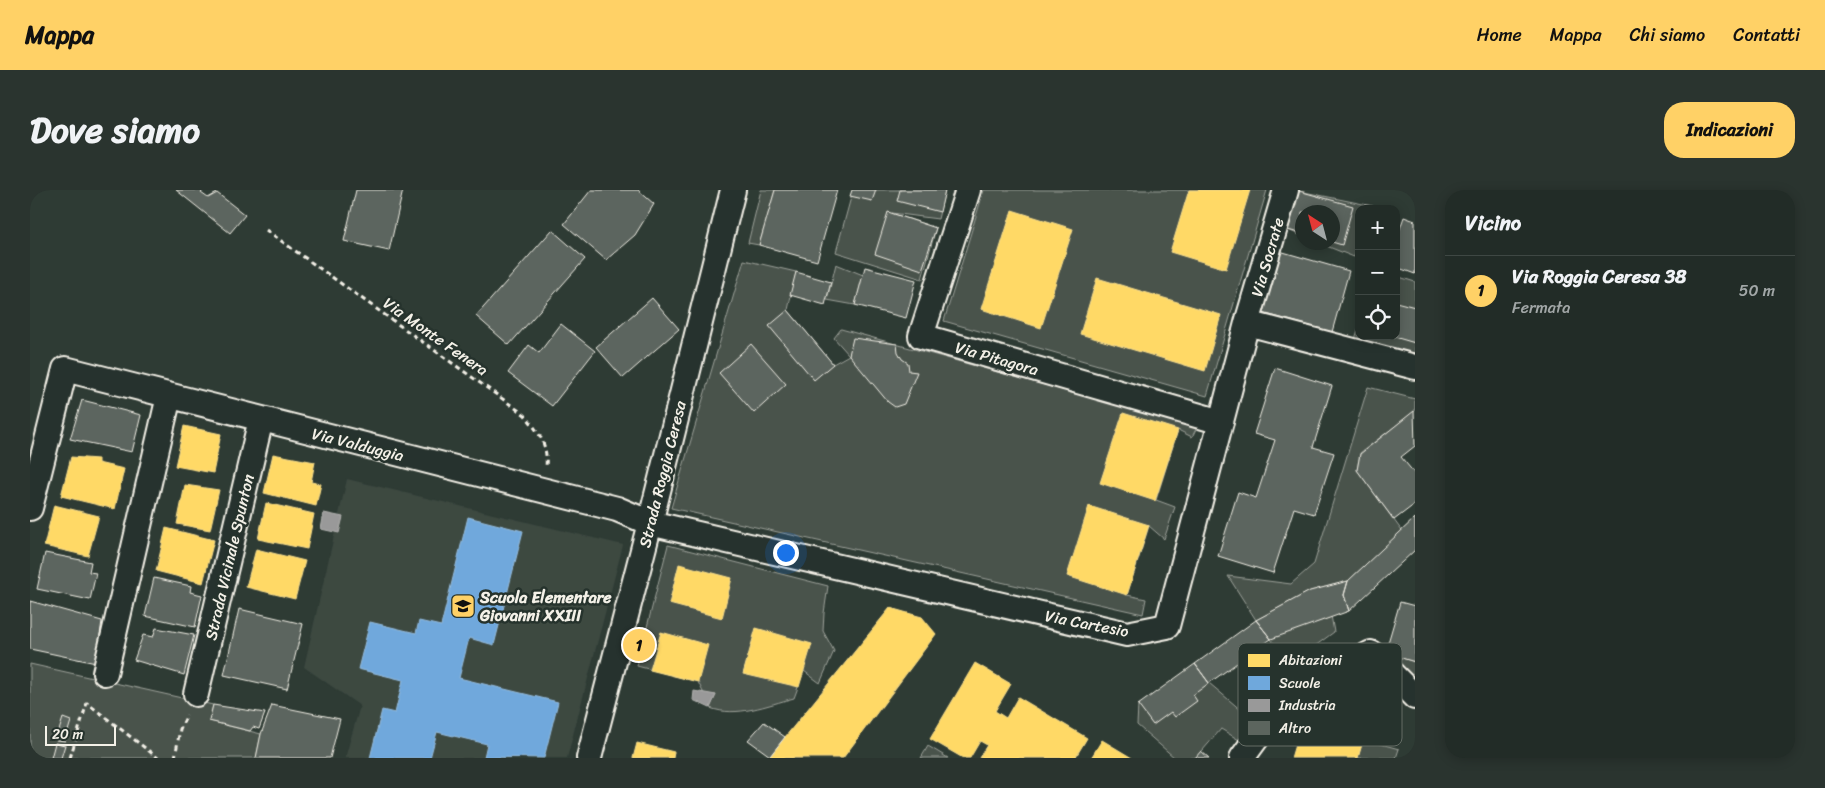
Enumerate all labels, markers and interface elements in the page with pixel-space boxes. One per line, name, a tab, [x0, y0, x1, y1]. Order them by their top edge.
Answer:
text: Mappa	[25, 14, 94, 56]
text: Home	[1477, 19, 1522, 51]
text: Mappa	[1550, 19, 1602, 51]
text: Chi siamo	[1630, 19, 1705, 51]
text: Contatti	[1733, 19, 1800, 51]
text: Dove siamo	[30, 99, 200, 161]
button: Indicazioni	[1664, 102, 1795, 158]
text: Vicino	[1465, 204, 1521, 242]
north arrow	[1295, 205, 1340, 250]
map controls	[1355, 205, 1400, 340]
button: +	[1355, 205, 1400, 250]
street label: Via Socrate	[1242, 214, 1293, 300]
button: −	[1355, 250, 1400, 295]
text: Via Roggia Ceresa 38	[1512, 260, 1687, 293]
text: 1	[1478, 276, 1484, 305]
text: 50 m	[1739, 276, 1775, 305]
street label: Via Monte Fenera	[377, 289, 495, 384]
text: Fermata	[1512, 293, 1570, 322]
button: locate	[1355, 295, 1400, 340]
street label: Via Pitagora	[952, 333, 1042, 384]
street label: Strada Roggia Ceresa	[630, 397, 695, 551]
street label: Via Valduggia	[309, 419, 407, 470]
street label: Strada Vicinale Spunton	[196, 471, 263, 643]
your location	[773, 540, 799, 566]
place label: Scuola Elementare Giovanni XXIII	[479, 583, 612, 630]
school or university icon: Scuola Elementare Giovanni XXIII	[450, 593, 476, 619]
street label: Via Cartesio	[1043, 601, 1131, 646]
pin: 1	[623, 626, 655, 664]
legend	[1238, 643, 1402, 746]
text: Abitazioni	[1278, 648, 1343, 673]
text: Scuole	[1279, 671, 1320, 696]
text: Industria	[1278, 693, 1335, 718]
text: Altro	[1278, 716, 1311, 741]
text: 20 m	[52, 722, 83, 747]
scale bar	[45, 723, 116, 746]

